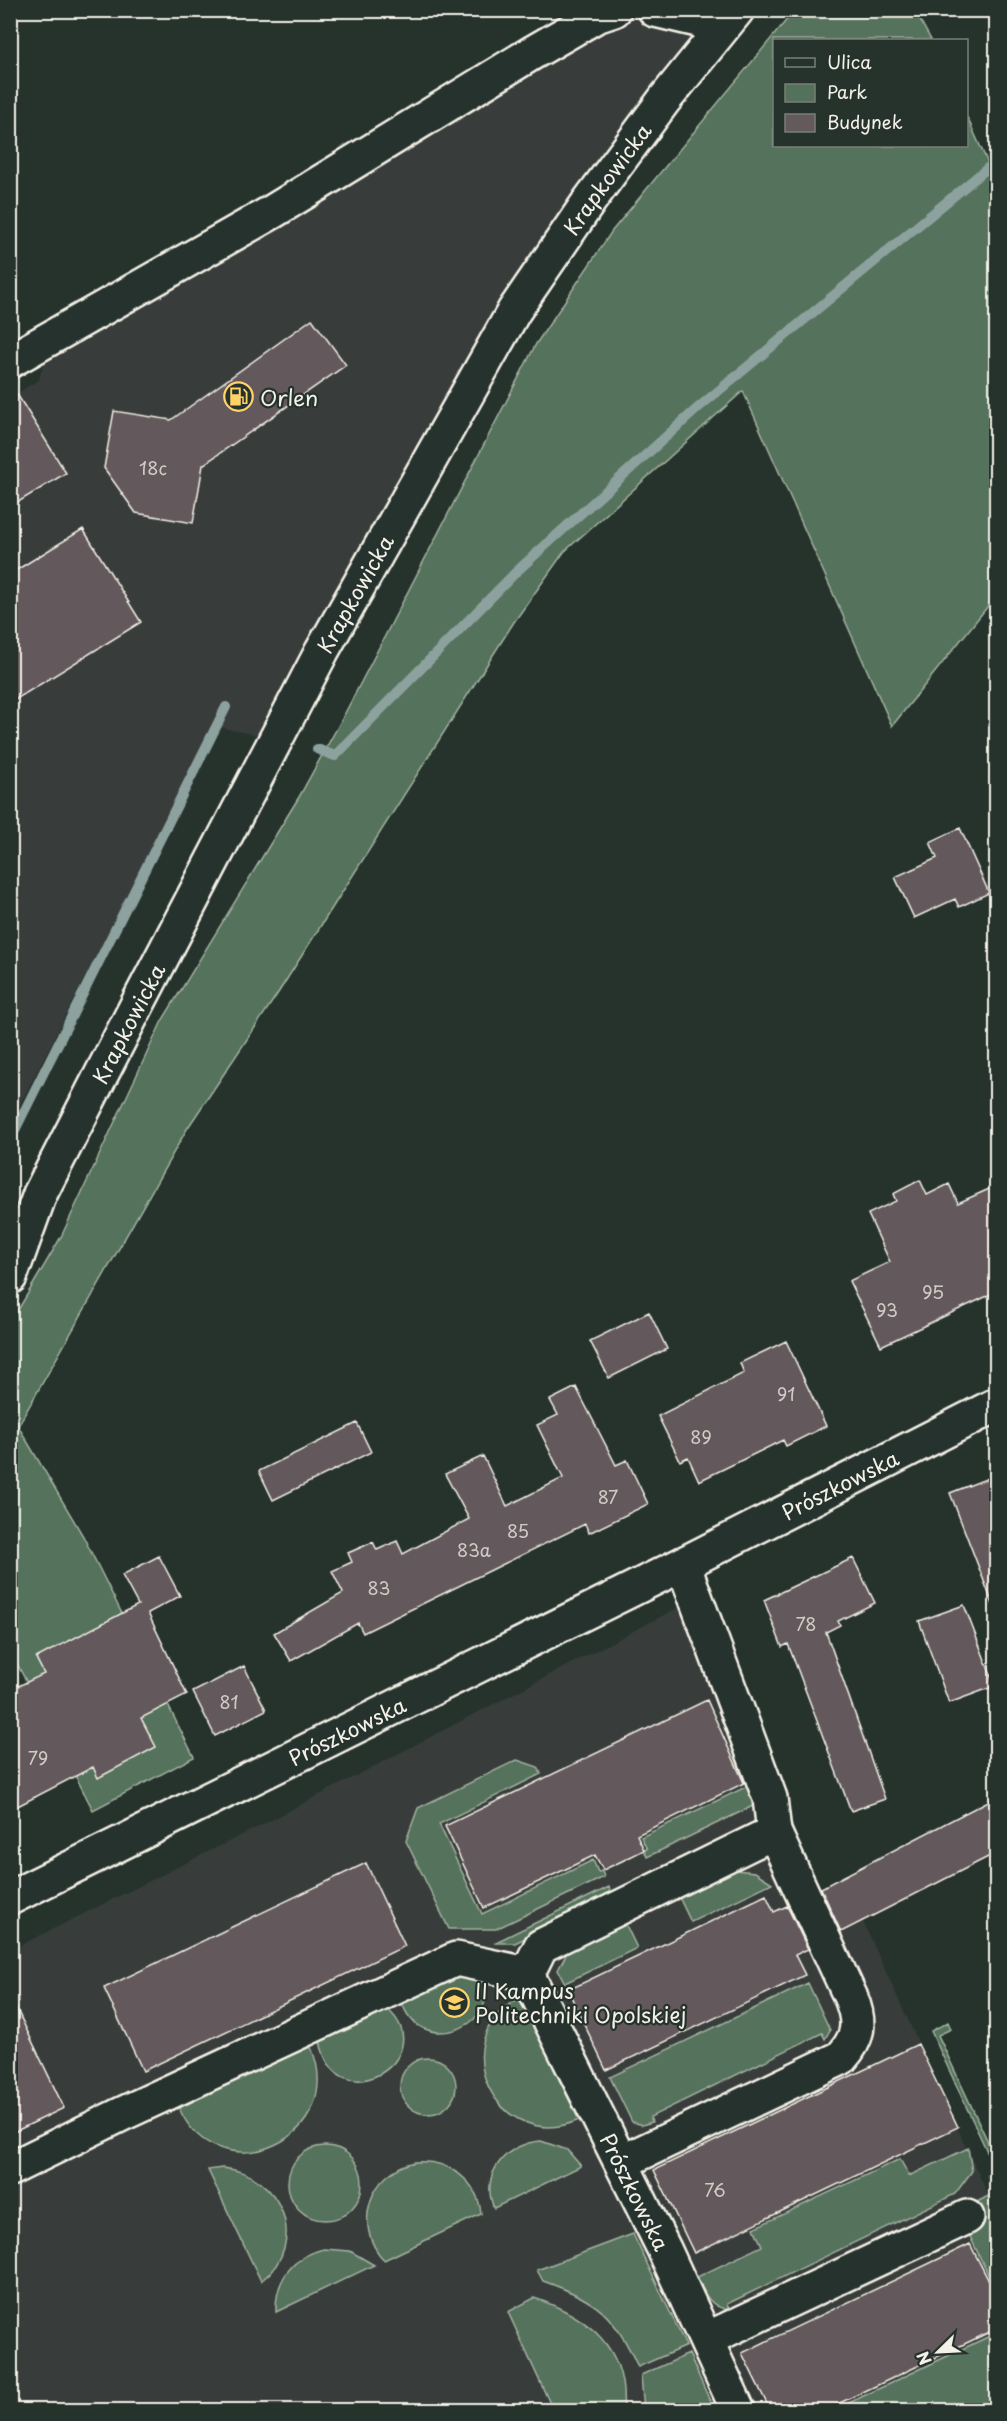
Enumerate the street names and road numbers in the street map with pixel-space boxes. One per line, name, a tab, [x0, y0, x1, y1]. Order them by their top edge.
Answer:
street label: Krapkowicka	[555, 116, 658, 241]
street label: Krapkowicka	[308, 528, 401, 659]
street label: Krapkowicka	[83, 957, 172, 1089]
street label: Prószkowska	[775, 1441, 904, 1528]
street label: Prószkowska	[282, 1688, 411, 1774]
street label: Prószkowska	[593, 2127, 678, 2256]

